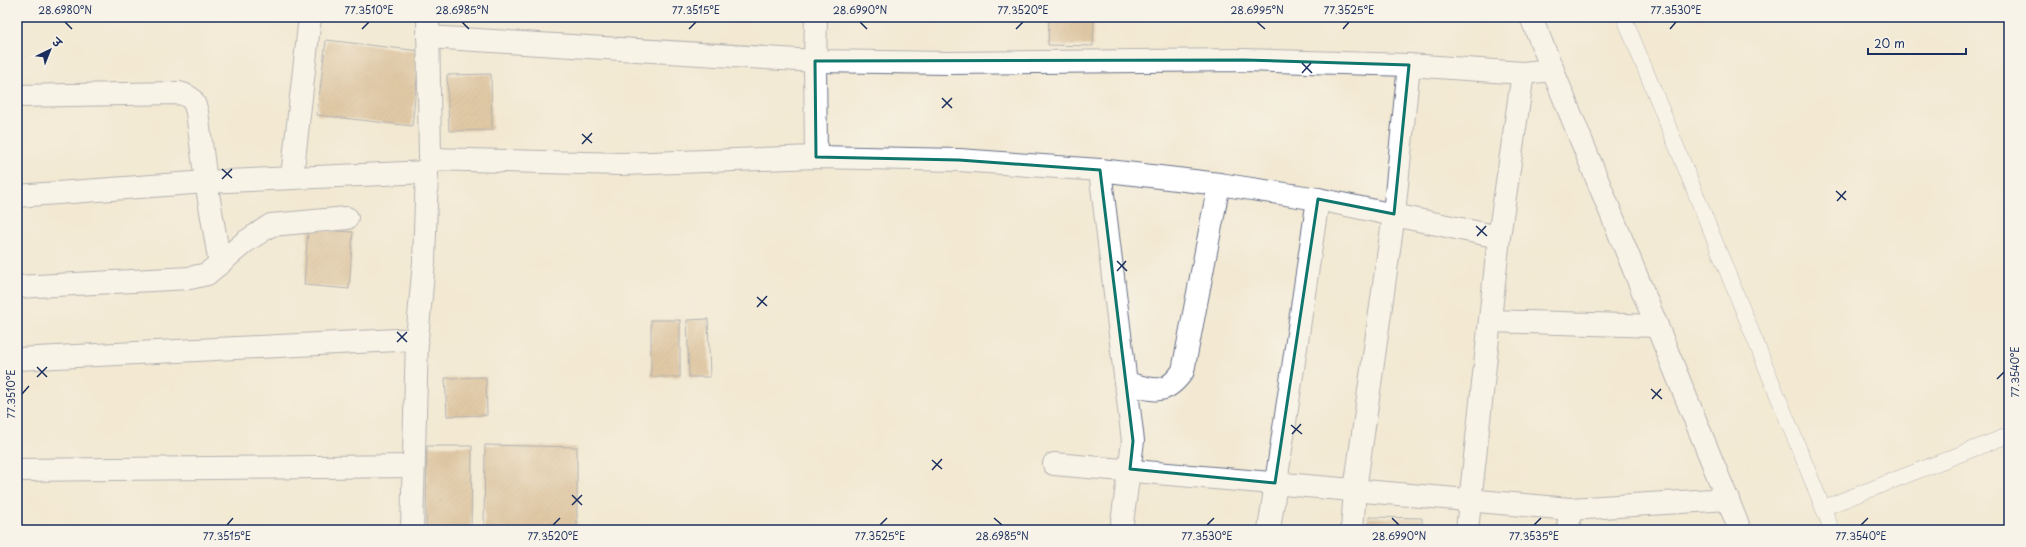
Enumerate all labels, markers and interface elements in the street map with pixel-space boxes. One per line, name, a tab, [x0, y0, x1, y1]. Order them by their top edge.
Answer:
text: 28.6980°N	[38, 2, 92, 17]
text: 77.3510°E	[345, 2, 393, 17]
text: 28.6985°N	[435, 2, 489, 17]
text: 77.3515°E	[672, 2, 720, 17]
text: 28.6990°N	[833, 2, 887, 17]
text: 77.3520°E	[997, 2, 1049, 17]
text: 28.6995°N	[1230, 2, 1284, 17]
text: 77.3525°E	[1324, 2, 1374, 17]
text: 77.3530°E	[1650, 2, 1702, 17]
north arrow	[30, 30, 70, 70]
scale bar	[1868, 30, 1966, 56]
text: उ	[48, 33, 67, 52]
text: 20 m	[1874, 34, 1905, 52]
text: 77.3540°E	[2007, 346, 2022, 398]
text: 77.3510°E	[3, 370, 18, 418]
text: 77.3515°E	[203, 528, 251, 543]
text: 77.3520°E	[527, 528, 579, 543]
text: 77.3525°E	[855, 528, 905, 543]
text: 28.6985°N	[975, 528, 1029, 543]
text: 77.3530°E	[1181, 528, 1233, 543]
text: 28.6990°N	[1372, 528, 1426, 543]
text: 77.3535°E	[1509, 528, 1559, 543]
text: 77.3540°E	[1835, 528, 1887, 543]

